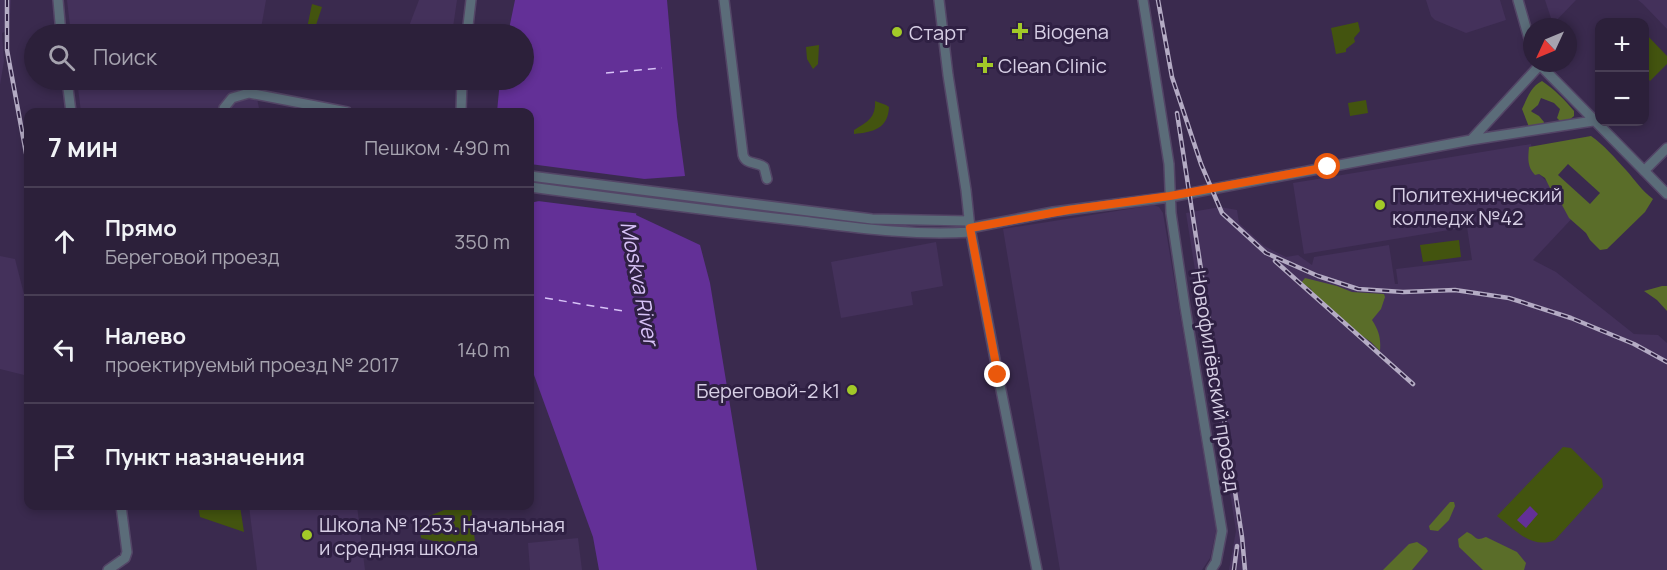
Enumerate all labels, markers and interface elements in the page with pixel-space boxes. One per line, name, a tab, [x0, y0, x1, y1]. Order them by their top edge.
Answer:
place label: Biogena	[1034, 18, 1109, 45]
north arrow	[1523, 18, 1577, 72]
map controls	[1595, 18, 1649, 126]
button: +	[1595, 18, 1649, 72]
place label: Старт	[909, 19, 966, 46]
marker: Biogena	[1011, 22, 1029, 40]
search box	[24, 24, 534, 90]
marker: Старт	[890, 25, 904, 39]
icon: search	[45, 41, 78, 74]
text: Поиск	[93, 42, 157, 72]
place label: Clean Clinic	[998, 52, 1107, 79]
marker: Clean Clinic	[976, 56, 994, 74]
button: −	[1595, 72, 1649, 126]
text: 7 мин	[48, 129, 118, 165]
text: Пешком · 490 m	[364, 134, 510, 161]
route start	[1314, 153, 1340, 179]
place label: Политехнический колледж №42	[1392, 181, 1562, 231]
marker: Политехнический колледж №42	[1373, 198, 1387, 212]
text: Прямо	[105, 213, 177, 243]
water label: Moskva River	[614, 219, 666, 350]
icon: ahead	[48, 225, 81, 258]
text: 350 m	[454, 228, 510, 255]
text: Береговой проезд	[105, 243, 280, 270]
street label: Новофилёвский проезд	[1185, 268, 1247, 494]
text: Налево	[105, 321, 186, 351]
icon: left	[48, 333, 81, 366]
text: 140 m	[457, 336, 510, 363]
text: проектируемый проезд № 2017	[105, 351, 399, 378]
route end	[984, 361, 1010, 387]
place label: Береговой-2 k1	[696, 377, 840, 404]
marker: Береговой-2 k1	[845, 383, 859, 397]
icon: arrive	[48, 441, 81, 474]
text: Пункт назначения	[105, 442, 305, 472]
place label: Школа № 1253. Начальная и средняя школа	[319, 511, 565, 561]
marker: Школа № 1253. Начальная и средняя школа	[300, 528, 314, 542]

